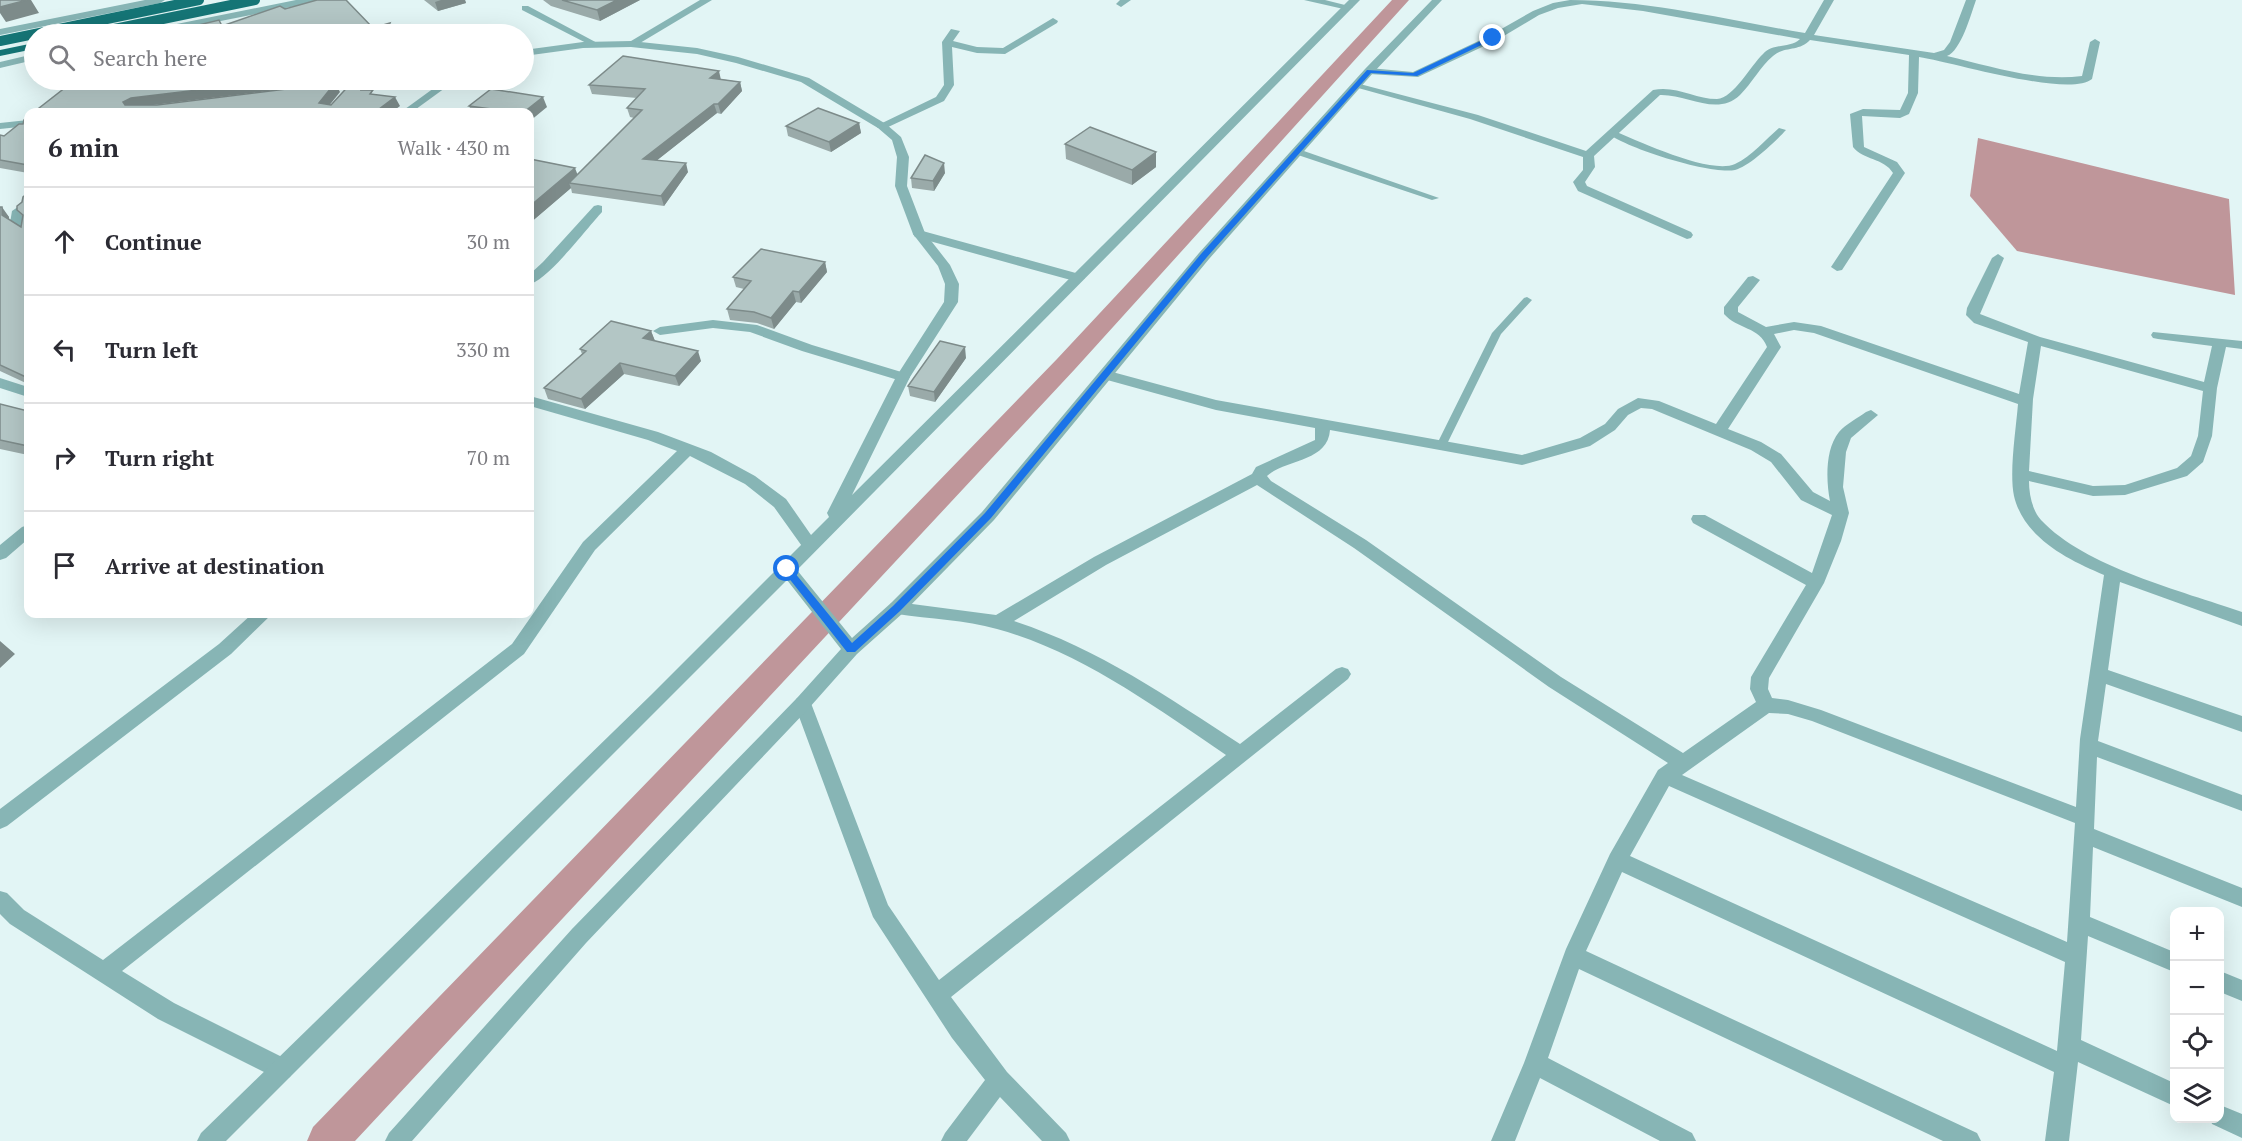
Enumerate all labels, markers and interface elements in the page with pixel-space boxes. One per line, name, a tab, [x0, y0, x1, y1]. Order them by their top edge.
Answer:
search box	[24, 24, 534, 90]
route end	[1479, 24, 1505, 50]
icon: search	[45, 41, 78, 74]
text: Search here	[93, 43, 207, 72]
text: 6 min	[48, 130, 119, 164]
text: Walk · 430 m	[398, 134, 510, 161]
icon: ahead	[48, 225, 81, 258]
text: Continue	[105, 227, 202, 256]
text: 30 m	[467, 228, 510, 255]
icon: left	[48, 333, 81, 366]
text: Turn left	[105, 335, 198, 364]
text: 330 m	[456, 336, 510, 363]
icon: right	[48, 441, 81, 474]
text: Turn right	[105, 443, 214, 472]
text: 70 m	[467, 444, 510, 471]
icon: arrive	[48, 549, 81, 582]
text: Arrive at destination	[105, 551, 324, 580]
route start	[773, 555, 799, 581]
map controls	[2170, 907, 2224, 1123]
button: +	[2170, 907, 2224, 961]
button: −	[2170, 961, 2224, 1015]
button: locate	[2170, 1015, 2224, 1069]
button: layers	[2170, 1069, 2224, 1123]

